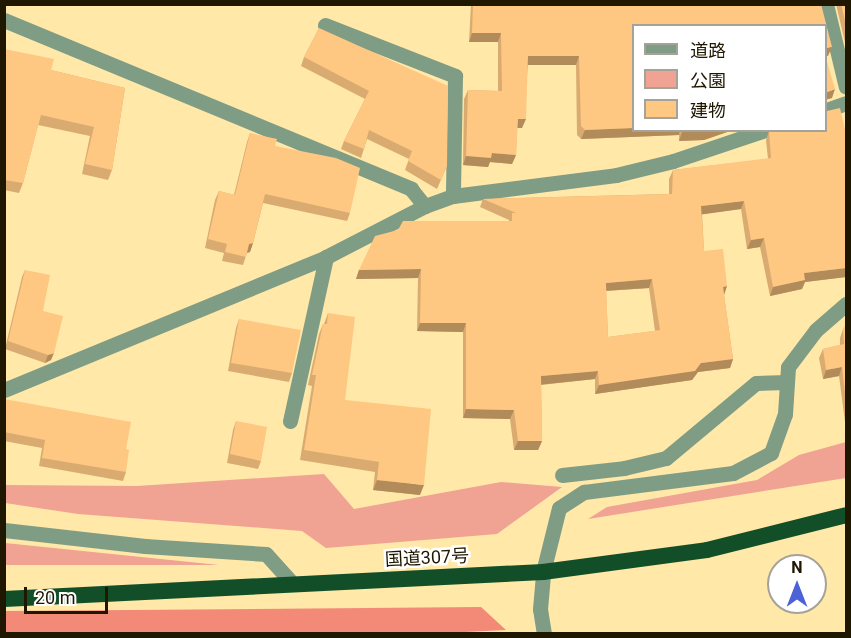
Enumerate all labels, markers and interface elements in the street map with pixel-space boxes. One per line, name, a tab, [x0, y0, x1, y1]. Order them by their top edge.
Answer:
legend	[632, 24, 827, 132]
text: 道路	[690, 40, 726, 61]
text: 公園	[690, 70, 726, 91]
text: 建物	[690, 100, 726, 121]
street label: 国道307号	[384, 545, 470, 571]
north arrow	[767, 554, 827, 614]
text: N	[791, 558, 803, 577]
scale bar	[27, 575, 111, 613]
text: 20 m	[35, 587, 75, 608]

